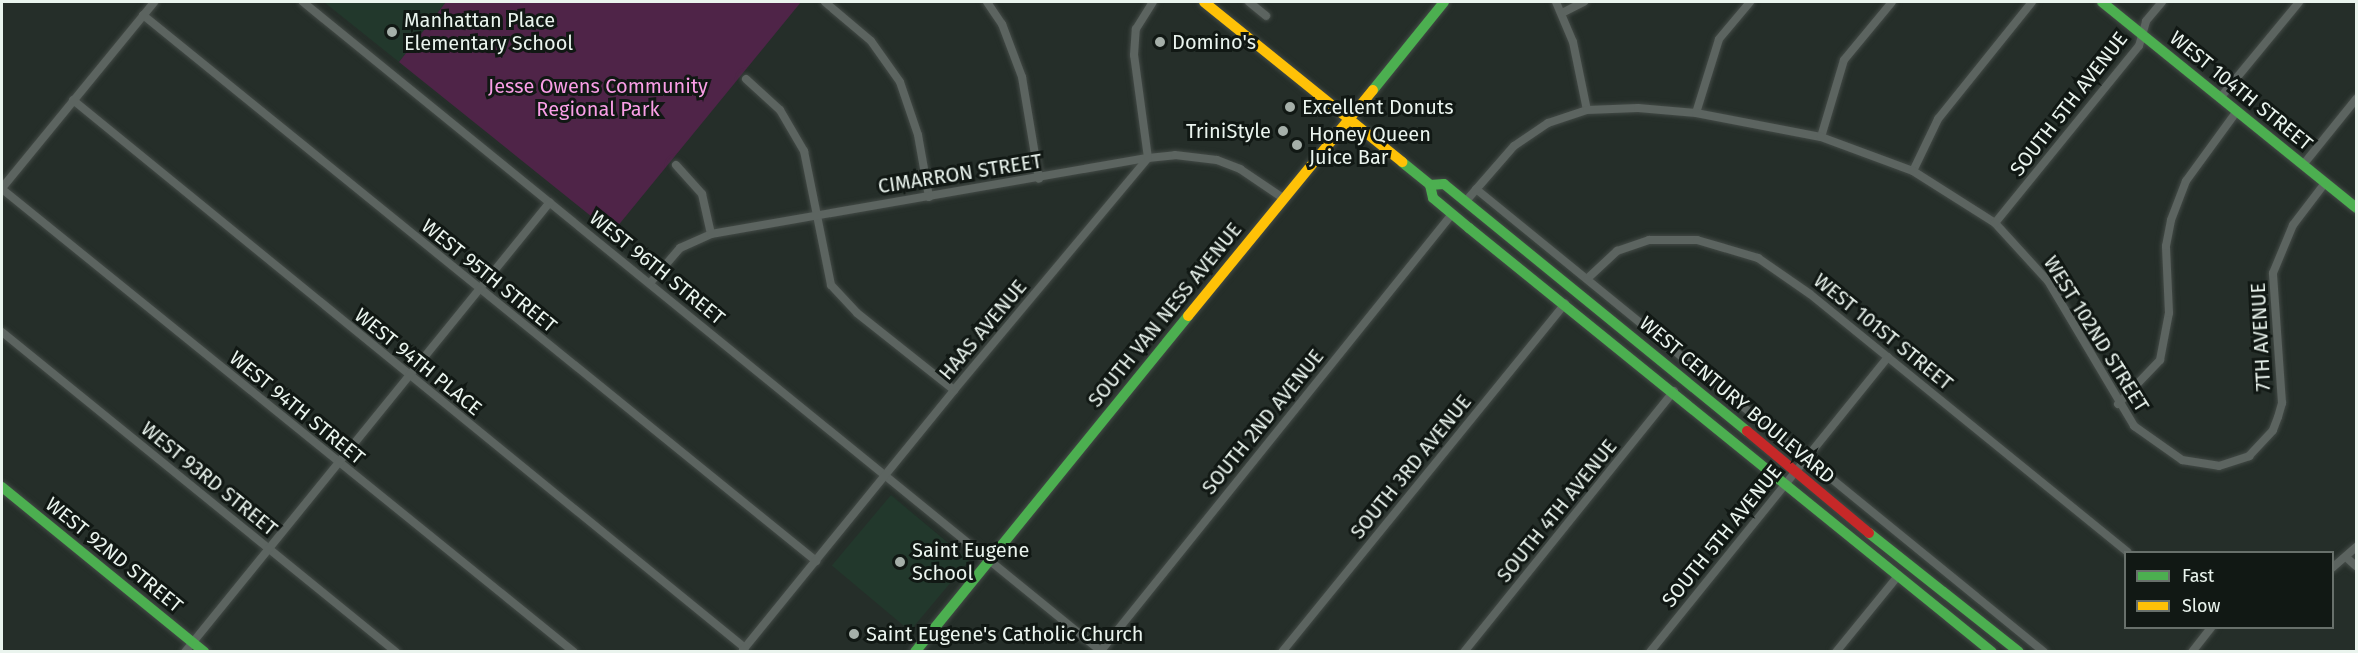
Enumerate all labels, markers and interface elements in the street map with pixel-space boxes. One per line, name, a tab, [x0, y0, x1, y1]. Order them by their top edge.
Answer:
place label: Manhattan Place Elementary School	[404, 8, 573, 55]
marker: Manhattan Place Elementary School	[385, 25, 399, 39]
street label: WEST 104TH STREET	[2165, 26, 2317, 156]
street label: SOUTH 5TH AVENUE	[2005, 27, 2133, 181]
place label: Domino's	[1172, 30, 1256, 54]
marker: Domino's	[1153, 35, 1167, 49]
park label: Jesse Owens Community Regional Park	[488, 74, 708, 121]
place label: Excellent Donuts	[1302, 95, 1454, 119]
marker: Excellent Donuts	[1283, 100, 1297, 114]
place label: TriniStyle	[1186, 119, 1271, 143]
place label: Honey Queen Juice Bar	[1309, 122, 1431, 169]
marker: TriniStyle	[1276, 124, 1290, 138]
marker: Honey Queen Juice Bar	[1290, 138, 1304, 152]
street label: CIMARRON STREET	[876, 149, 1044, 199]
street label: WEST 96TH STREET	[584, 206, 730, 330]
street label: WEST 95TH STREET	[417, 214, 561, 338]
street label: SOUTH VAN NESS AVENUE	[1083, 218, 1247, 412]
street label: WEST 102ND STREET	[2038, 252, 2154, 416]
street label: WEST 101ST STREET	[1809, 269, 1957, 395]
street label: HAAS AVENUE	[934, 275, 1032, 385]
street label: 7TH AVENUE	[2246, 282, 2276, 392]
street label: WEST 94TH PLACE	[349, 303, 487, 421]
street label: WEST CENTURY BOULEVARD	[1635, 311, 1839, 489]
street label: SOUTH 2ND AVENUE	[1197, 345, 1329, 499]
street label: WEST 94TH STREET	[225, 346, 369, 470]
street label: SOUTH 3RD AVENUE	[1346, 390, 1476, 544]
street label: WEST 93RD STREET	[136, 417, 282, 541]
street label: SOUTH 4TH AVENUE	[1492, 435, 1622, 587]
street label: SOUTH 5TH AVENUE	[1657, 460, 1787, 612]
street label: WEST 92ND STREET	[41, 492, 187, 618]
place label: Saint Eugene School	[912, 538, 1029, 585]
legend	[2124, 551, 2334, 629]
marker: Saint Eugene School	[893, 555, 907, 569]
text: Fast	[2182, 565, 2214, 587]
text: Slow	[2182, 595, 2220, 617]
place label: Saint Eugene's Catholic Church	[866, 622, 1144, 646]
marker: Saint Eugene's Catholic Church	[847, 627, 861, 641]

